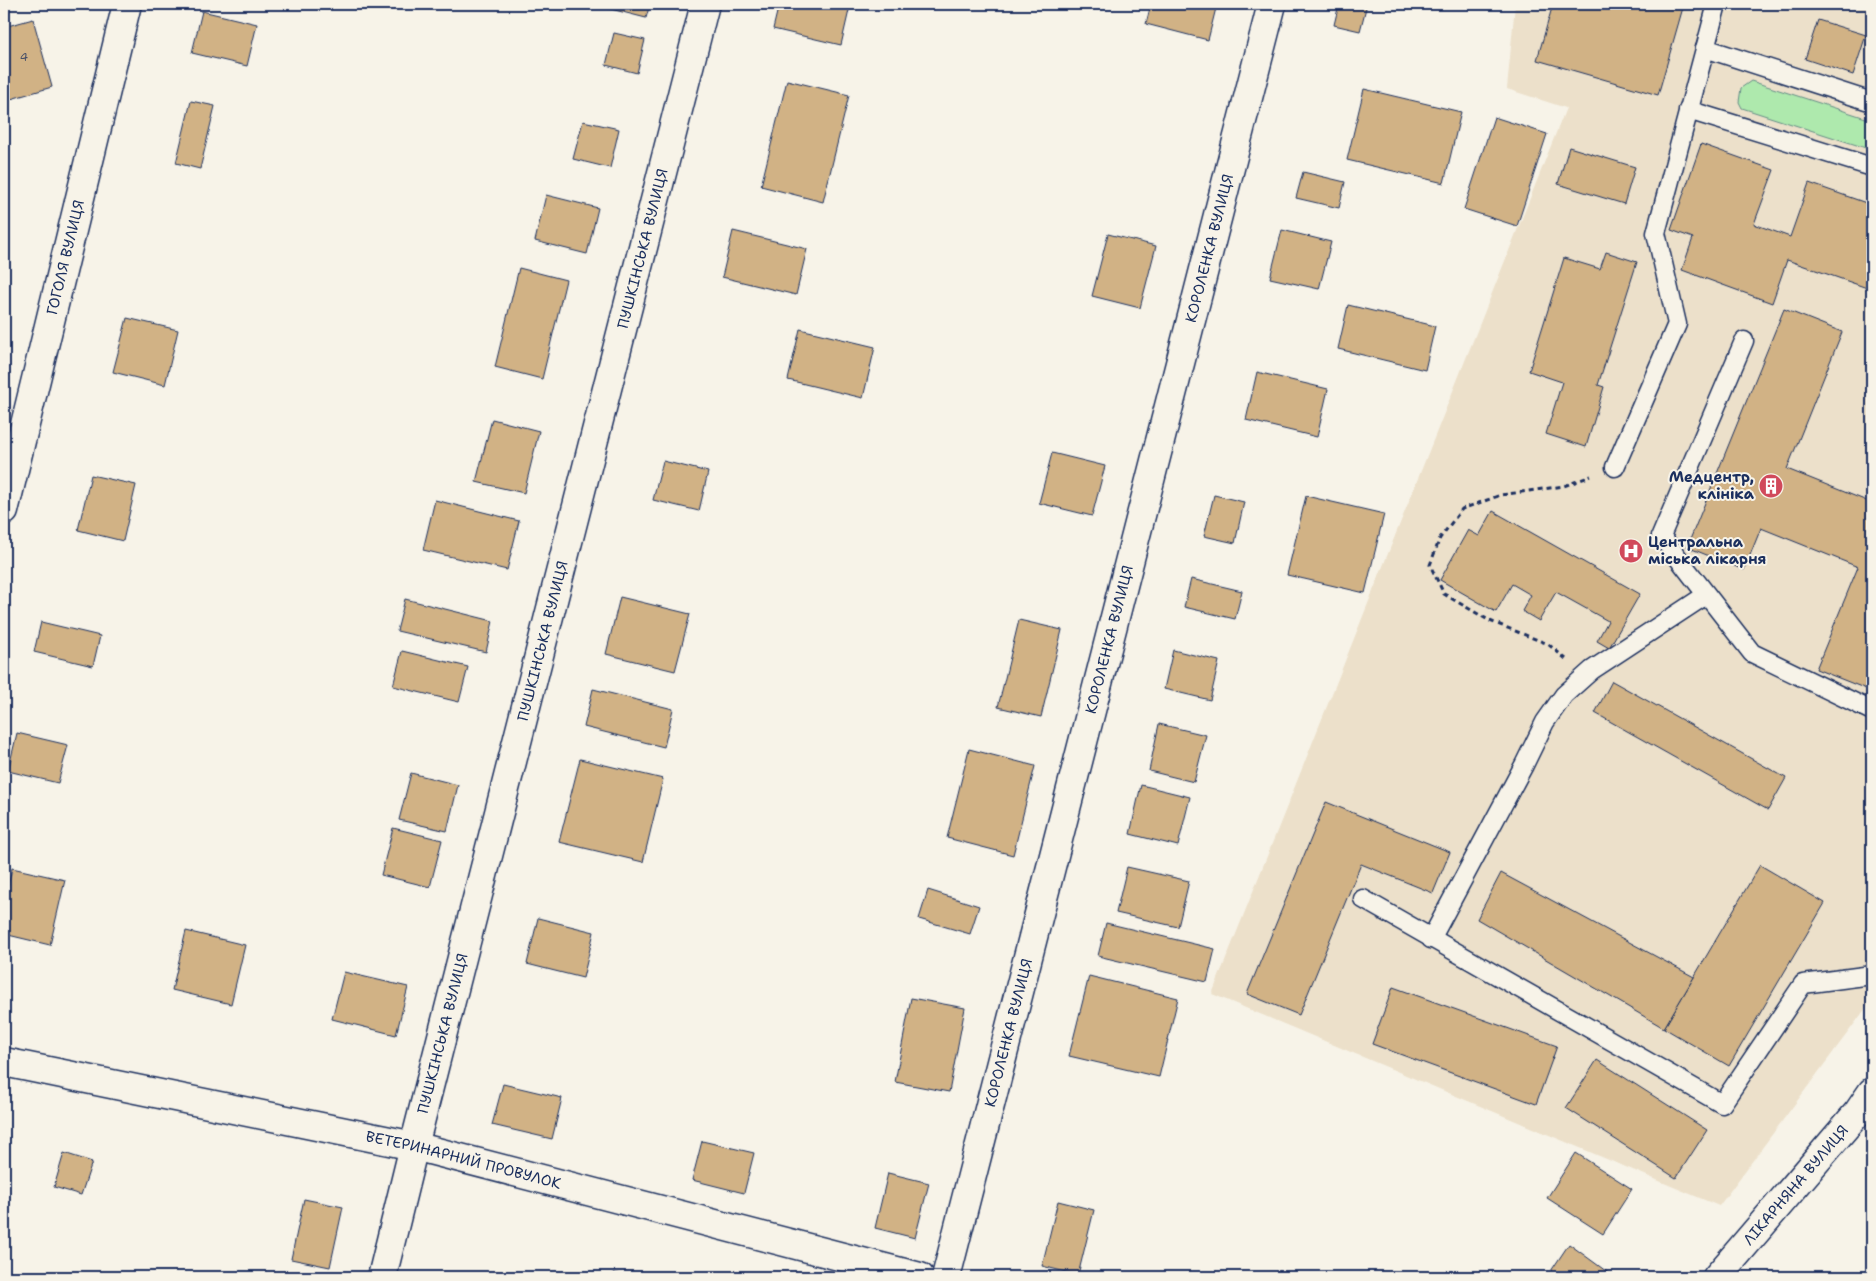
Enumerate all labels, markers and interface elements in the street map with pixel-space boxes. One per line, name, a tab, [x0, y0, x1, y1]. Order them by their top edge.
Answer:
house number: 4	[20, 49, 28, 65]
street label: ПУШКІНСЬКА ВУЛИЦЯ	[613, 166, 673, 331]
street label: КОРОЛЕНКА ВУЛИЦЯ	[1181, 172, 1238, 325]
street label: ГОГОЛЯ ВУЛИЦЯ	[42, 198, 89, 317]
place label: Медцентр, клініка	[1669, 467, 1755, 504]
building icon: Медцентр, клініка	[1758, 473, 1784, 499]
place label: Центральна міська лікарня	[1648, 532, 1767, 569]
hospital icon: Центральна міська лікарня	[1618, 538, 1644, 564]
street label: ПУШКІНСЬКА ВУЛИЦЯ	[513, 559, 573, 723]
street label: КОРОЛЕНКА ВУЛИЦЯ	[1081, 563, 1138, 716]
street label: ПУШКІНСЬКА ВУЛИЦЯ	[413, 951, 473, 1116]
street label: КОРОЛЕНКА ВУЛИЦЯ	[980, 956, 1037, 1109]
street label: ЛІКАРНЯНА ВУЛИЦЯ	[1739, 1121, 1853, 1249]
street label: ВЕТЕРИНАРНИЙ ПРОВУЛОК	[364, 1126, 564, 1194]

